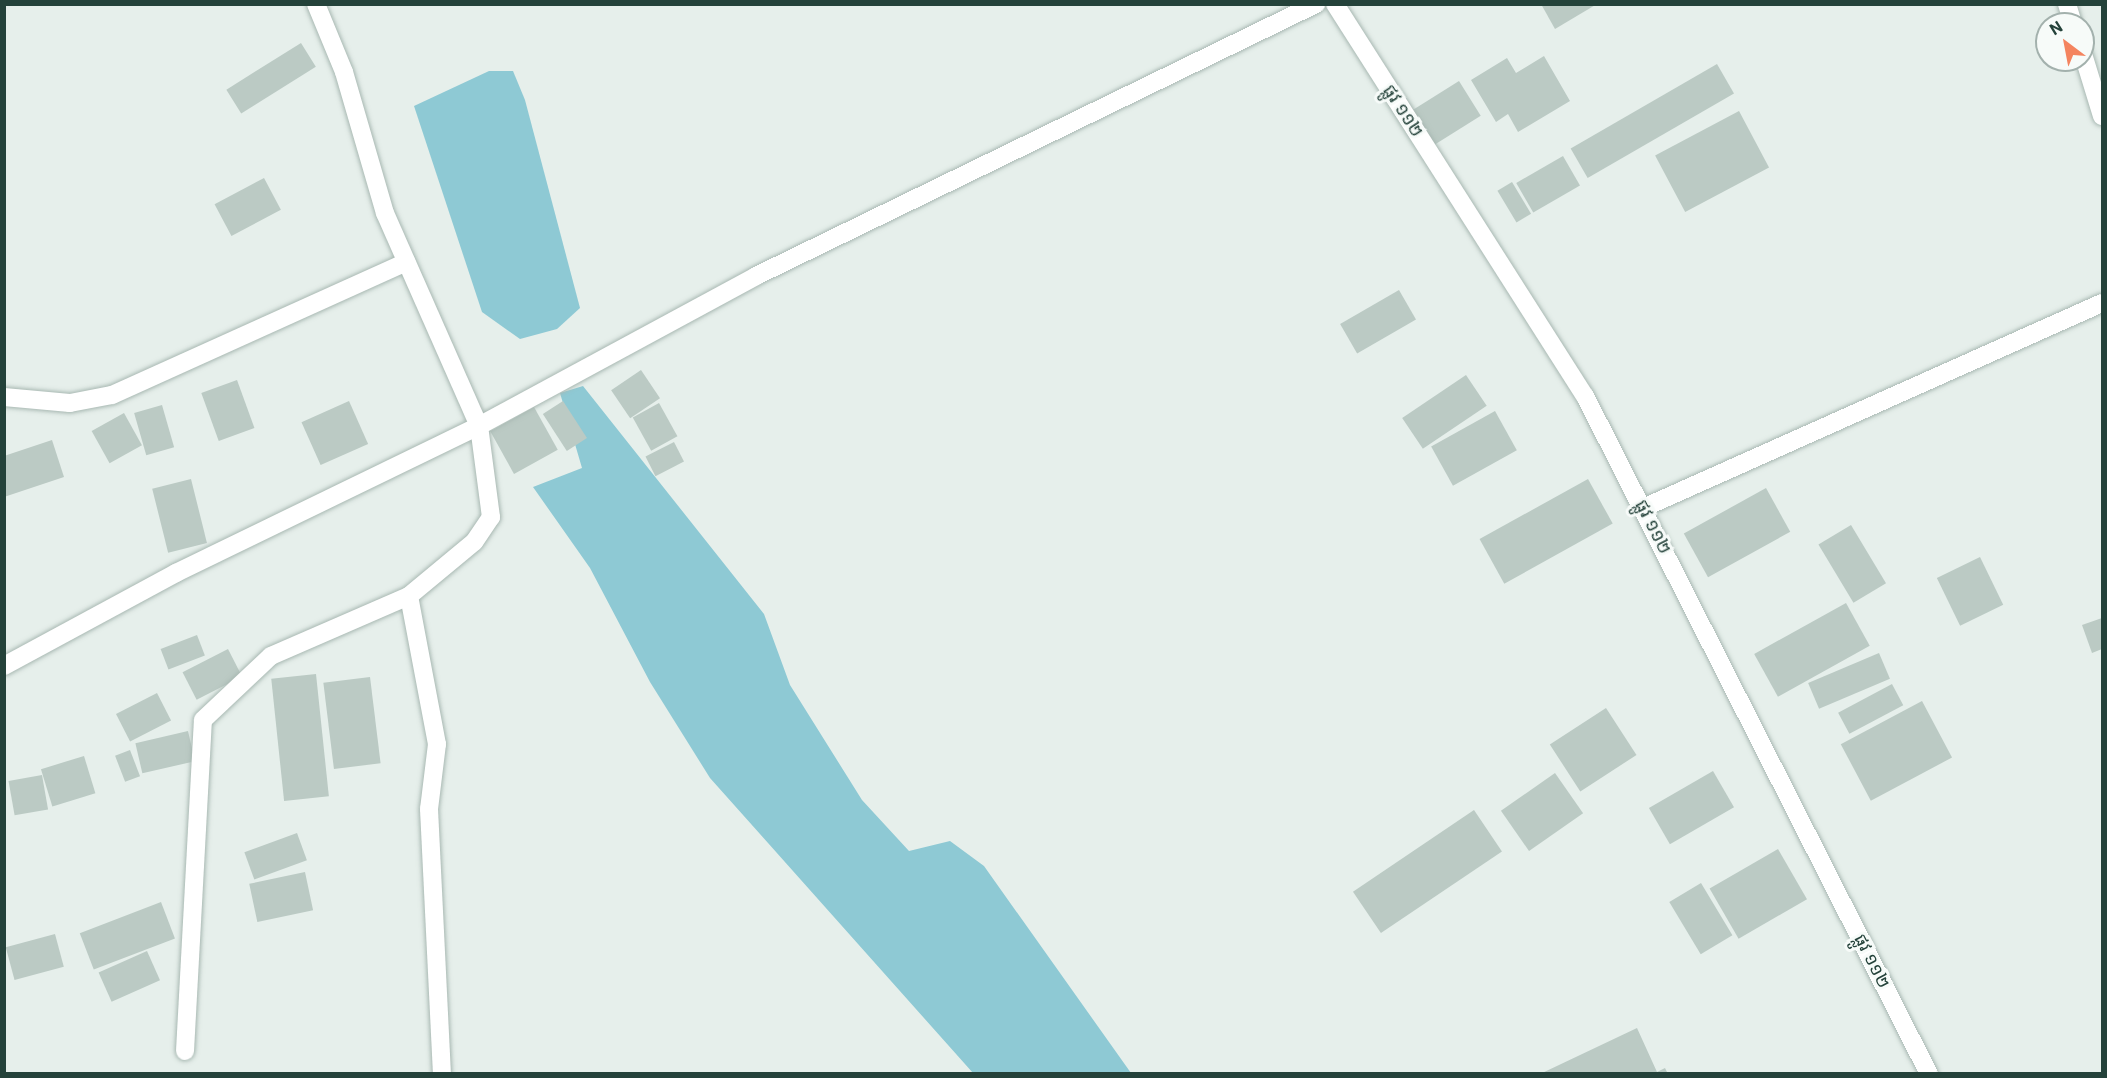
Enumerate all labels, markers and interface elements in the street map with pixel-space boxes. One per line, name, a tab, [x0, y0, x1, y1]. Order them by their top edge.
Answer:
north arrow	[2035, 12, 2095, 72]
text: N	[2046, 17, 2066, 39]
street label: ផ្លូវ ១១២	[1378, 81, 1428, 141]
street label: ផ្លូវ ១១២	[1630, 496, 1676, 558]
street label: ផ្លូវ ១១២	[1849, 930, 1895, 992]

